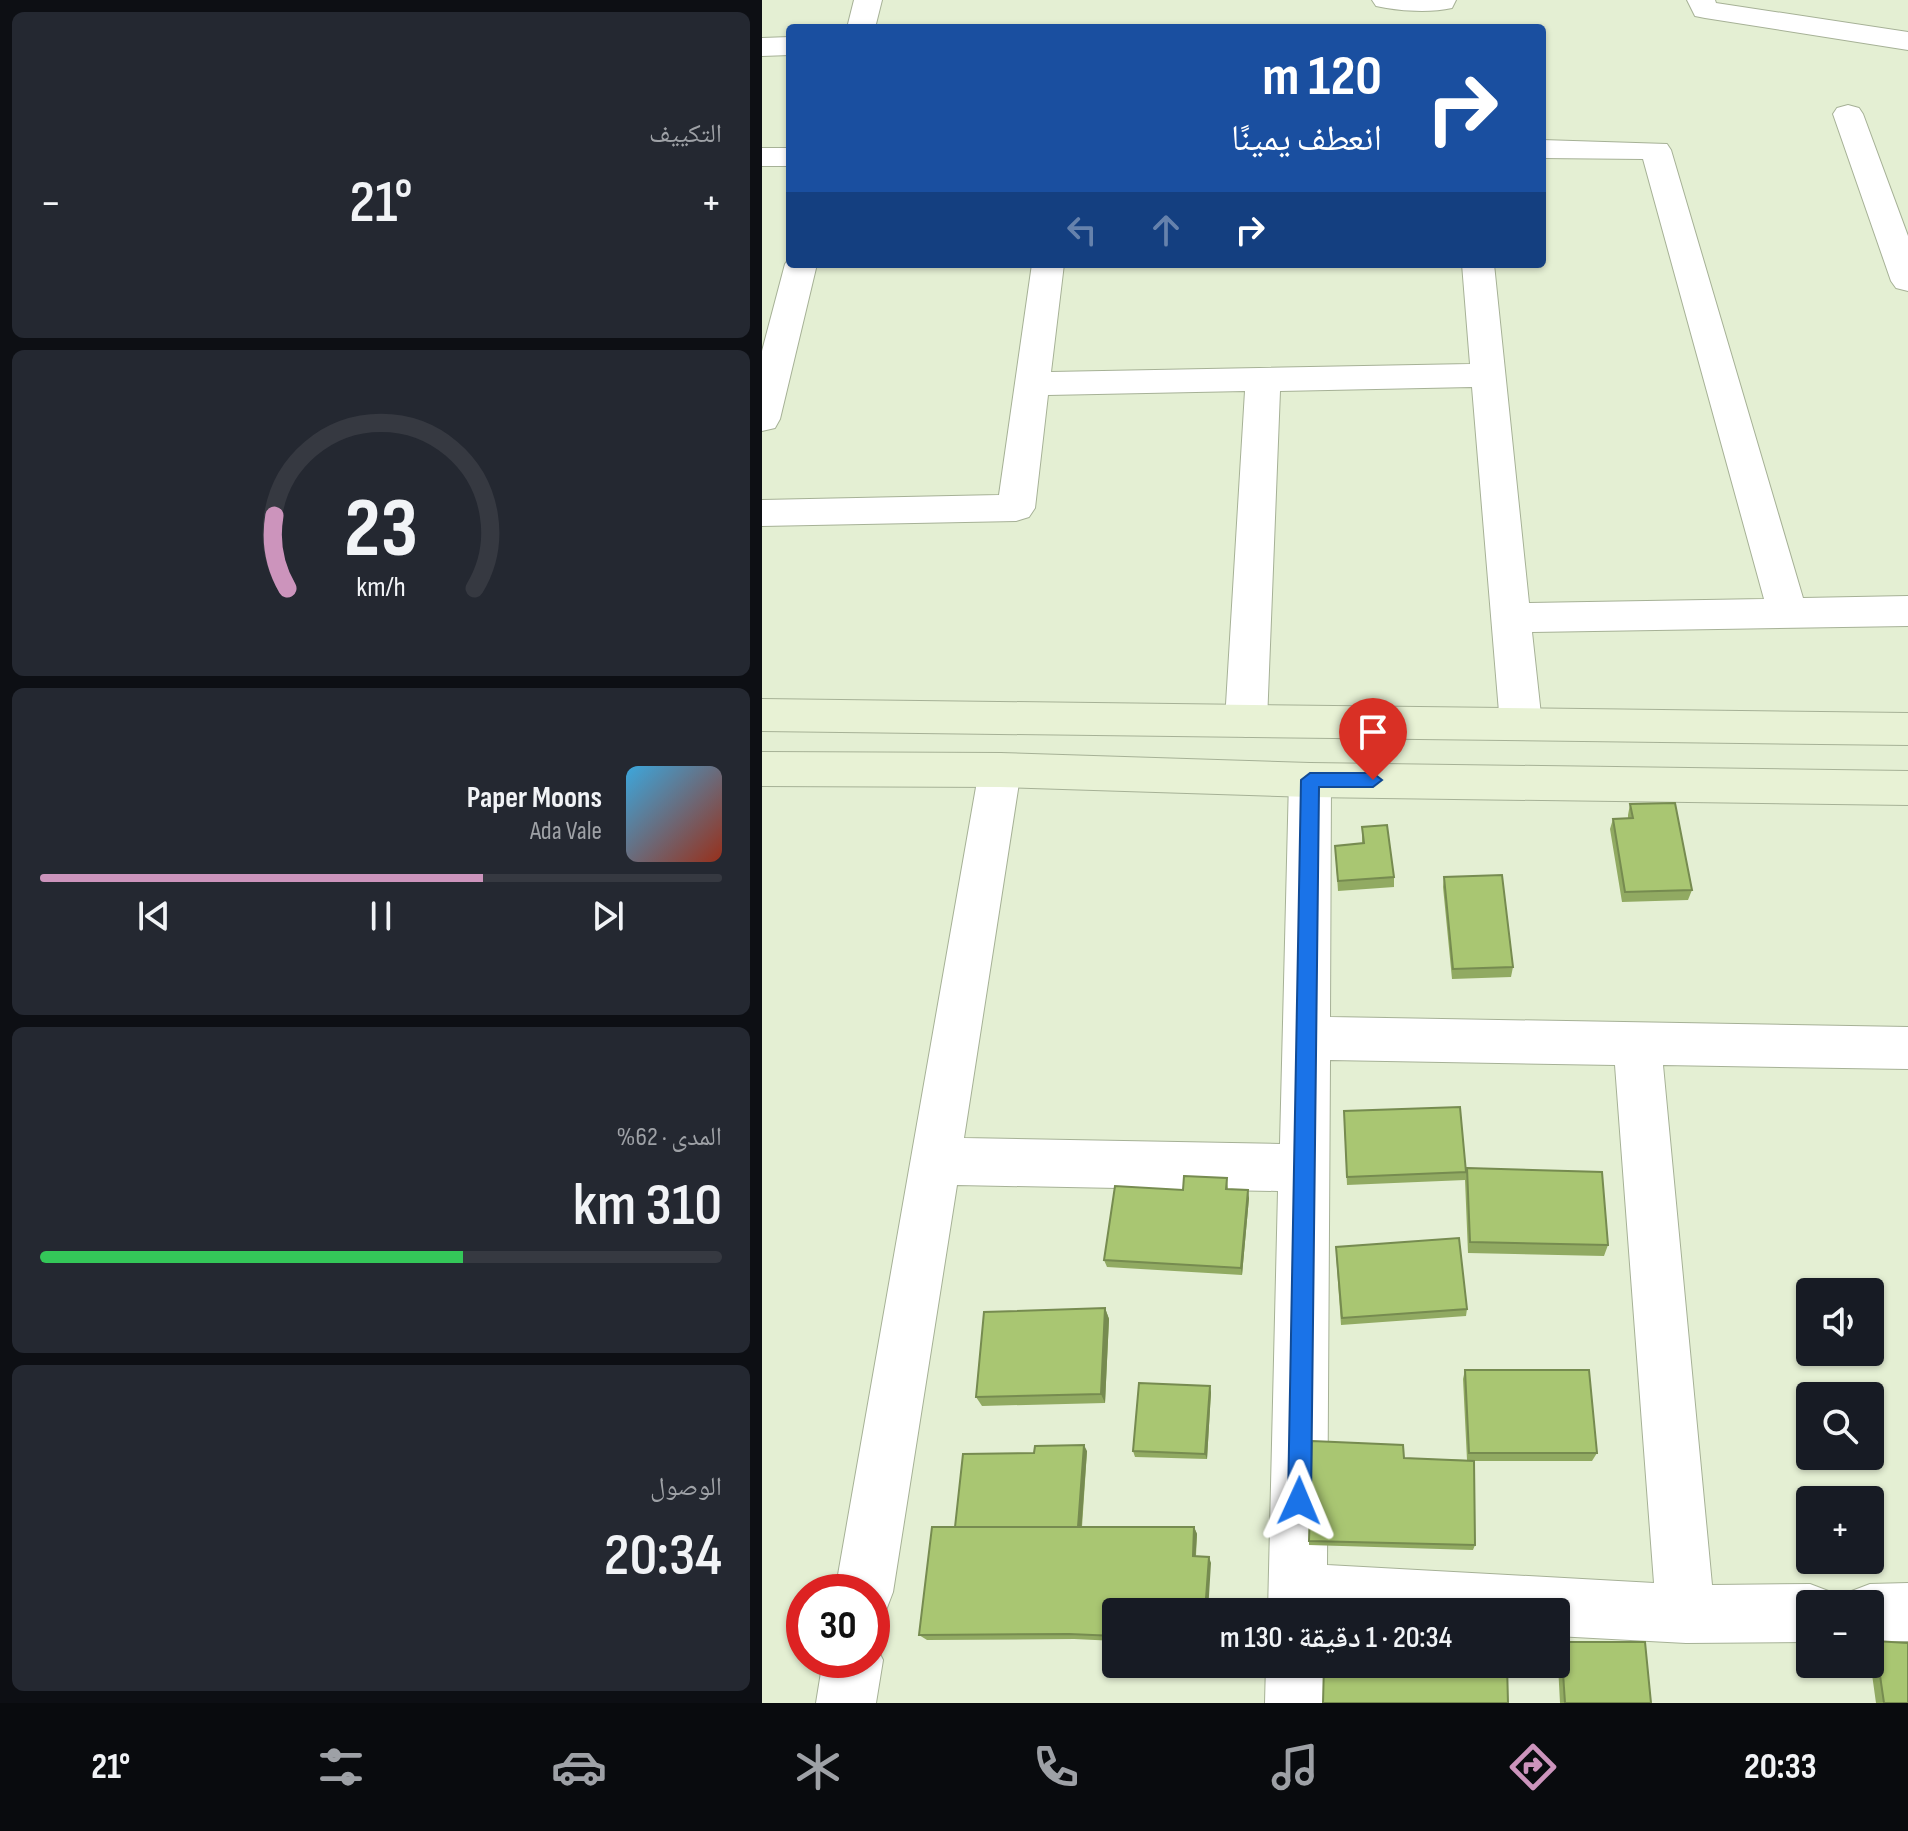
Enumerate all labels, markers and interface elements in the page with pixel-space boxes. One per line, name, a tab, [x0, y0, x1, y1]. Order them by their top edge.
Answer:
text: 120 m	[1262, 44, 1382, 111]
icon: right	[1410, 56, 1514, 160]
text: انعطف يمينًا	[1231, 118, 1382, 161]
text: التكييف	[649, 119, 722, 150]
text: 21°	[349, 167, 413, 239]
text: −	[40, 177, 62, 230]
text: +	[700, 177, 722, 230]
icon: left	[1060, 208, 1104, 252]
icon: ahead	[1144, 208, 1188, 252]
icon: right	[1228, 208, 1272, 252]
text: 23	[344, 480, 418, 580]
text: km/h	[356, 570, 406, 605]
pin	[1339, 698, 1407, 780]
icon: arrive	[1351, 710, 1395, 754]
text: Paper Moons	[467, 780, 602, 816]
text: Ada Vale	[530, 816, 602, 847]
icon: previous	[132, 894, 176, 938]
icon: pause	[359, 894, 403, 938]
icon: next	[586, 894, 630, 938]
text: المدى · 62%	[617, 1122, 722, 1153]
text: 310 km	[573, 1170, 722, 1242]
map controls	[1796, 1278, 1884, 1678]
button: sound	[1796, 1278, 1884, 1366]
button: search	[1796, 1382, 1884, 1470]
position arrow	[1257, 1459, 1341, 1543]
text: الوصول	[650, 1472, 722, 1503]
button: +	[1796, 1486, 1884, 1574]
text: 20:34	[604, 1520, 722, 1592]
speed limit sign: 30	[786, 1574, 890, 1678]
button: −	[1796, 1590, 1884, 1678]
text: 20:34 · 1 دقيقة · 130 m	[1220, 1620, 1452, 1656]
icon: filters	[313, 1739, 369, 1795]
icon: car	[551, 1739, 607, 1795]
icon: climate	[790, 1739, 846, 1795]
icon: phone	[1028, 1739, 1084, 1795]
icon: music	[1267, 1739, 1323, 1795]
icon: directions	[1505, 1739, 1561, 1795]
text: 21°	[91, 1746, 130, 1789]
text: 20:33	[1744, 1746, 1817, 1789]

